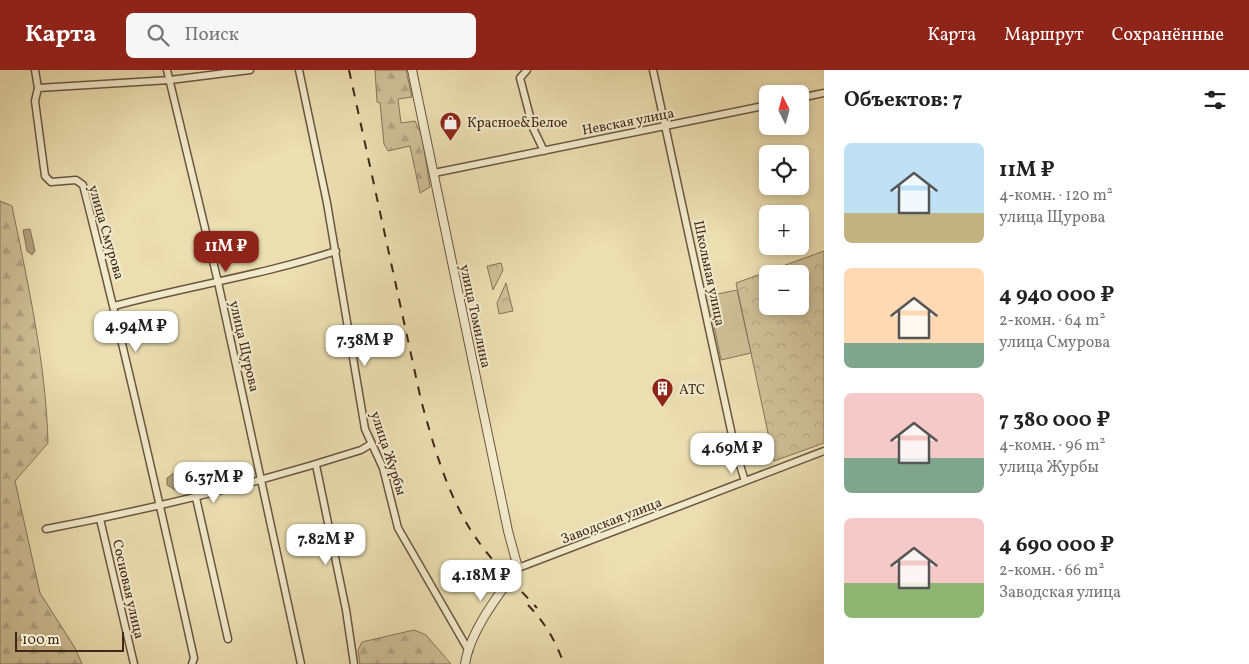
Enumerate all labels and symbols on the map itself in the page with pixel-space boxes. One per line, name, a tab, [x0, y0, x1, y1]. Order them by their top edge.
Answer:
north arrow	[759, 85, 809, 135]
street label: Невская улица	[581, 104, 676, 141]
shop icon: Красное&Белое	[439, 110, 463, 141]
place label: Красное&Белое	[467, 114, 568, 133]
street label: улица Смурова	[83, 183, 128, 282]
street label: Школьная улица	[688, 219, 729, 328]
pin: 11M ₽	[191, 230, 261, 273]
street label: улица Томилина	[454, 263, 495, 370]
street label: улица Щурова	[224, 299, 263, 394]
pin: 4.94M ₽	[90, 310, 182, 353]
pin: 7.38M ₽	[319, 324, 411, 367]
building icon: АТС	[651, 377, 675, 408]
place label: АТС	[679, 381, 705, 400]
street label: улица Журбы	[365, 409, 410, 498]
pin: 4.69M ₽	[686, 432, 778, 475]
pin: 6.37M ₽	[168, 462, 260, 504]
street label: Заводская улица	[558, 493, 665, 549]
pin: 7.82M ₽	[280, 524, 372, 566]
street label: Сосновая улица	[107, 538, 148, 641]
pin: 4.18M ₽	[435, 560, 527, 602]
scale bar	[15, 629, 124, 652]

